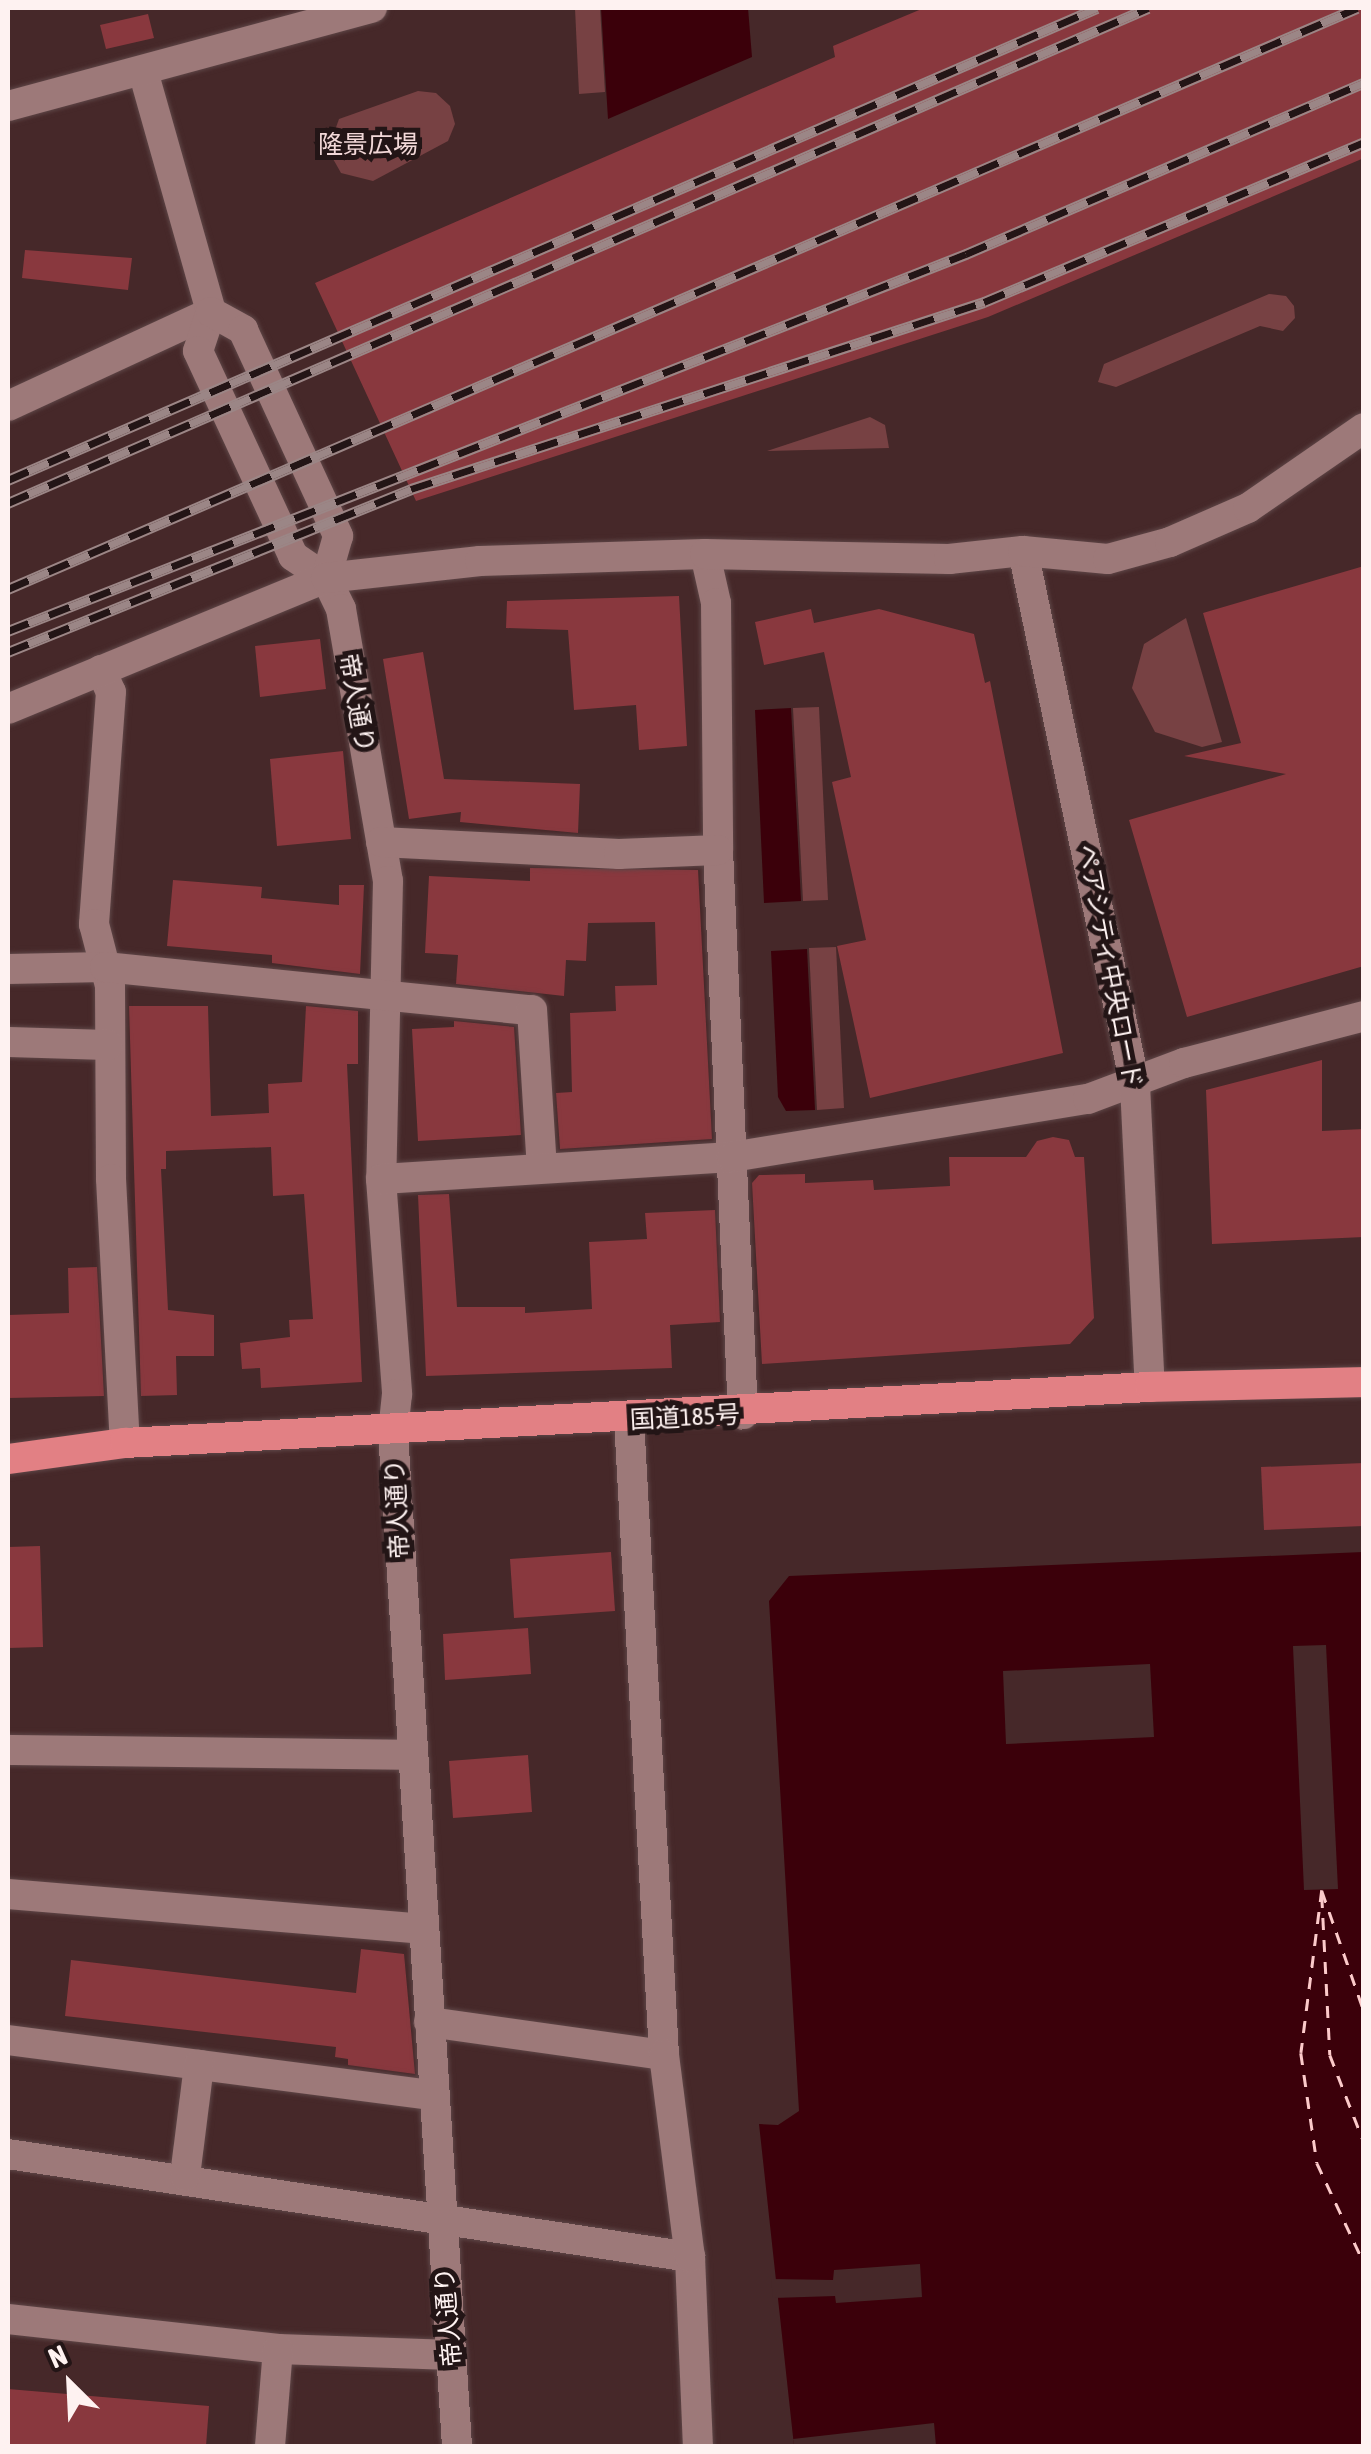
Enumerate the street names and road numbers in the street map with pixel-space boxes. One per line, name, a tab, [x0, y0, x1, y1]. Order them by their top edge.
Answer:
street label: 帝人通り	[334, 651, 380, 755]
street label: ペアシティ中央ロード	[1071, 840, 1149, 1092]
street label: 国道185号	[629, 1399, 741, 1435]
street label: 帝人通り	[379, 1458, 415, 1560]
street label: 帝人通り	[429, 2266, 467, 2368]

